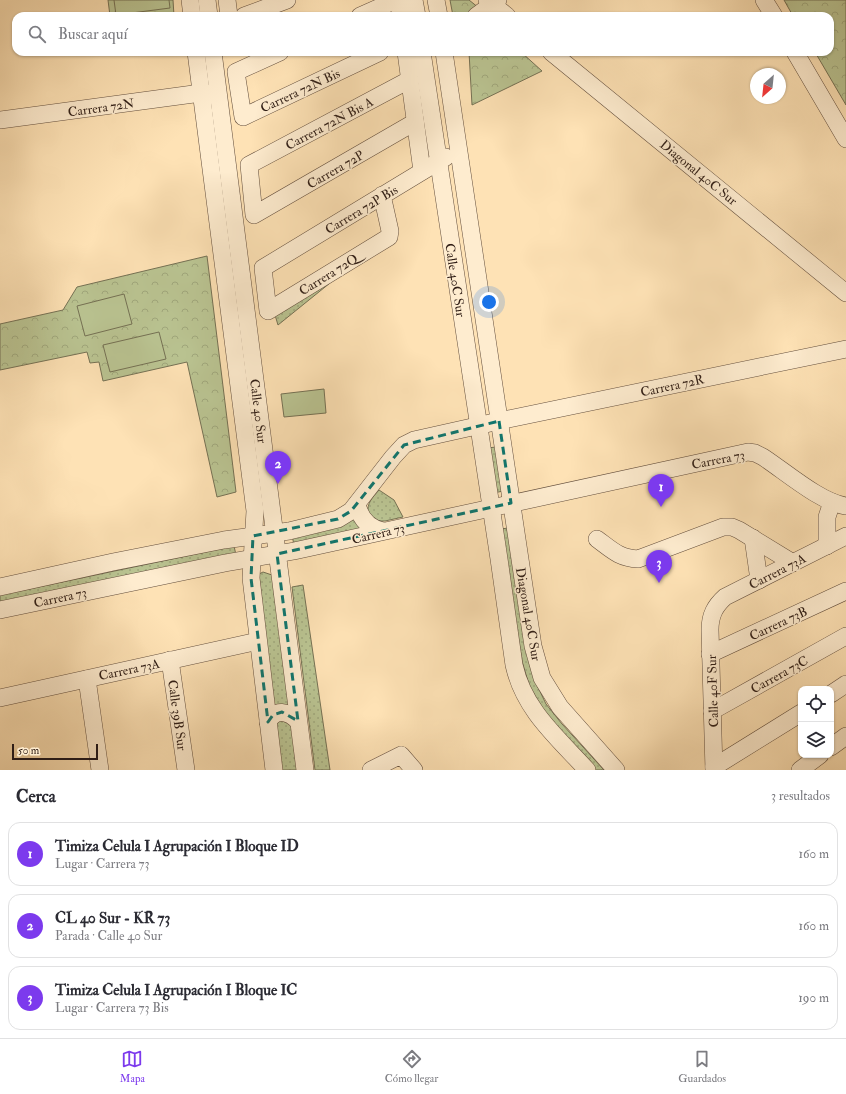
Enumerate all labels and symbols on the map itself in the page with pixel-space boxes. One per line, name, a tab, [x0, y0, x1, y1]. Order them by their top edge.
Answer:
street label: Carrera 72N Bis	[258, 65, 343, 116]
north arrow	[750, 68, 786, 104]
street label: Carrera 72N Bis A	[283, 94, 377, 154]
street label: Carrera 72N	[67, 95, 136, 121]
street label: Diagonal 40C Sur	[656, 137, 740, 209]
street label: Carrera 72P	[304, 147, 367, 193]
street label: Carrera 72P Bis	[322, 182, 401, 238]
street label: Calle 40C Sur	[441, 242, 469, 318]
street label: Carrera 72Q	[296, 246, 368, 299]
your location	[479, 292, 499, 312]
street label: Carrera 72R	[639, 371, 706, 401]
street label: Calle 40 Sur	[246, 378, 270, 444]
street label: Carrera 73	[690, 447, 746, 473]
pin: 2	[265, 451, 291, 484]
pin: 1	[648, 474, 674, 507]
street label: Carrera 73	[350, 520, 406, 548]
pin: 3	[646, 550, 672, 583]
street label: Carrera 73A	[746, 550, 809, 593]
street label: Diagonal 40C Sur	[512, 566, 544, 662]
street label: Carrera 73	[32, 585, 88, 611]
street label: Carrera 73B	[747, 603, 810, 644]
street label: Carrera 73C	[748, 653, 811, 697]
street label: Calle 40F Sur	[704, 654, 722, 728]
street label: Carrera 73A	[97, 656, 162, 684]
street label: Calle 39B Sur	[164, 679, 190, 752]
scale bar	[12, 742, 98, 761]

